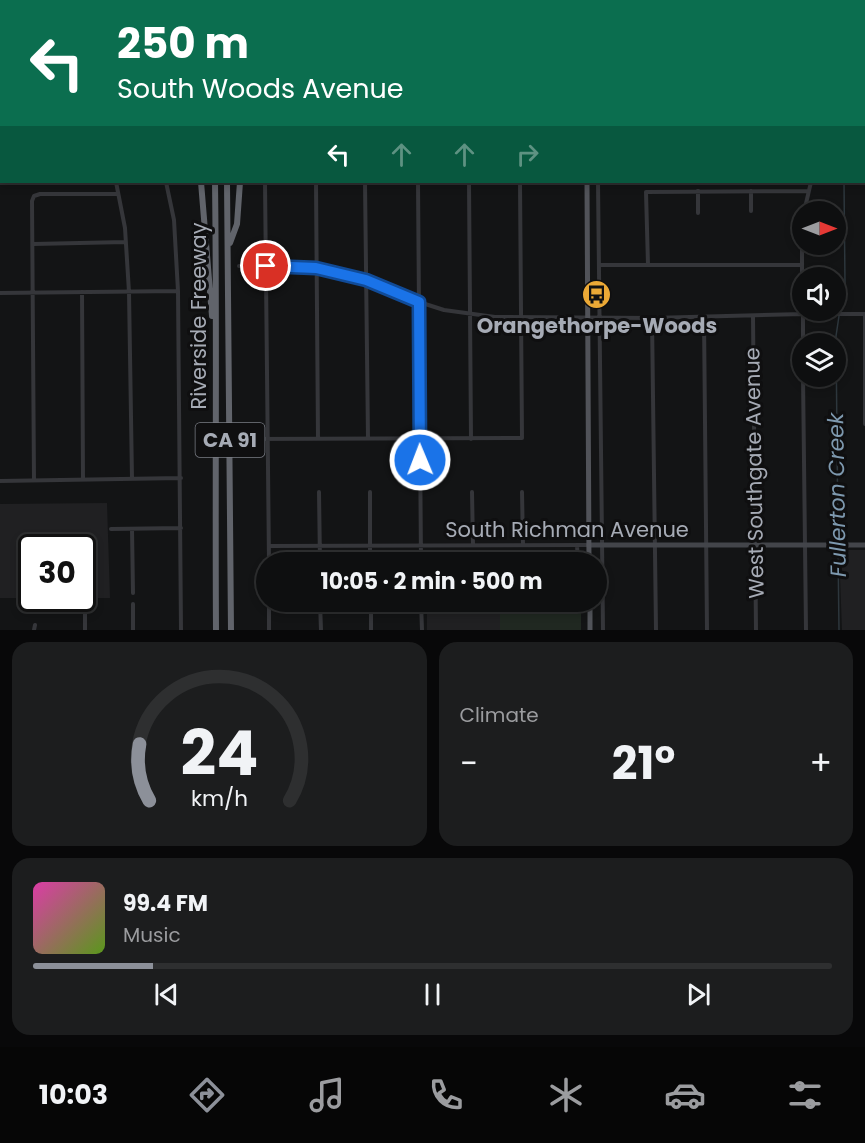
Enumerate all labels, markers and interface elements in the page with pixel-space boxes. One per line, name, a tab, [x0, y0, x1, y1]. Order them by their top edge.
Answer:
text: 250 m	[117, 14, 249, 73]
icon: left	[18, 24, 96, 102]
text: South Woods Avenue	[117, 70, 404, 107]
icon: left	[322, 138, 355, 171]
icon: ahead	[385, 138, 418, 171]
icon: ahead	[448, 138, 481, 171]
icon: right	[511, 138, 544, 171]
north arrow	[792, 201, 846, 255]
map controls	[792, 201, 846, 387]
street label: Riverside Freeway	[184, 222, 213, 410]
pin	[240, 240, 291, 291]
icon: arrive	[249, 249, 282, 282]
button: sound	[792, 267, 846, 321]
bus stop icon: Orangethorpe-Woods	[581, 278, 613, 310]
place label: Orangethorpe-Woods	[477, 311, 717, 340]
button: layers	[792, 333, 846, 387]
street label: West Southgate Avenue	[737, 347, 771, 599]
water label: Fullerton Creek	[820, 411, 854, 577]
road number: CA 91	[196, 423, 264, 457]
position arrow	[388, 428, 452, 492]
street label: South Richman Avenue	[445, 515, 689, 544]
speed limit sign: 30	[18, 534, 96, 612]
text: 10:05 · 2 min · 500 m	[320, 566, 543, 597]
text: Climate	[460, 701, 539, 729]
text: 24	[180, 709, 258, 797]
text: 21°	[612, 732, 675, 795]
text: −	[460, 740, 478, 787]
text: +	[809, 740, 832, 787]
text: km/h	[191, 783, 248, 814]
text: 99.4 FM	[123, 888, 208, 919]
text: Music	[123, 921, 181, 949]
icon: previous	[150, 978, 183, 1011]
icon: pause	[416, 978, 449, 1011]
icon: next	[682, 978, 715, 1011]
icon: directions	[186, 1074, 228, 1116]
icon: music	[306, 1074, 348, 1116]
icon: phone	[425, 1074, 467, 1116]
icon: climate	[545, 1074, 587, 1116]
icon: car	[664, 1074, 706, 1116]
icon: filters	[784, 1074, 826, 1116]
text: 10:03	[39, 1076, 108, 1113]

